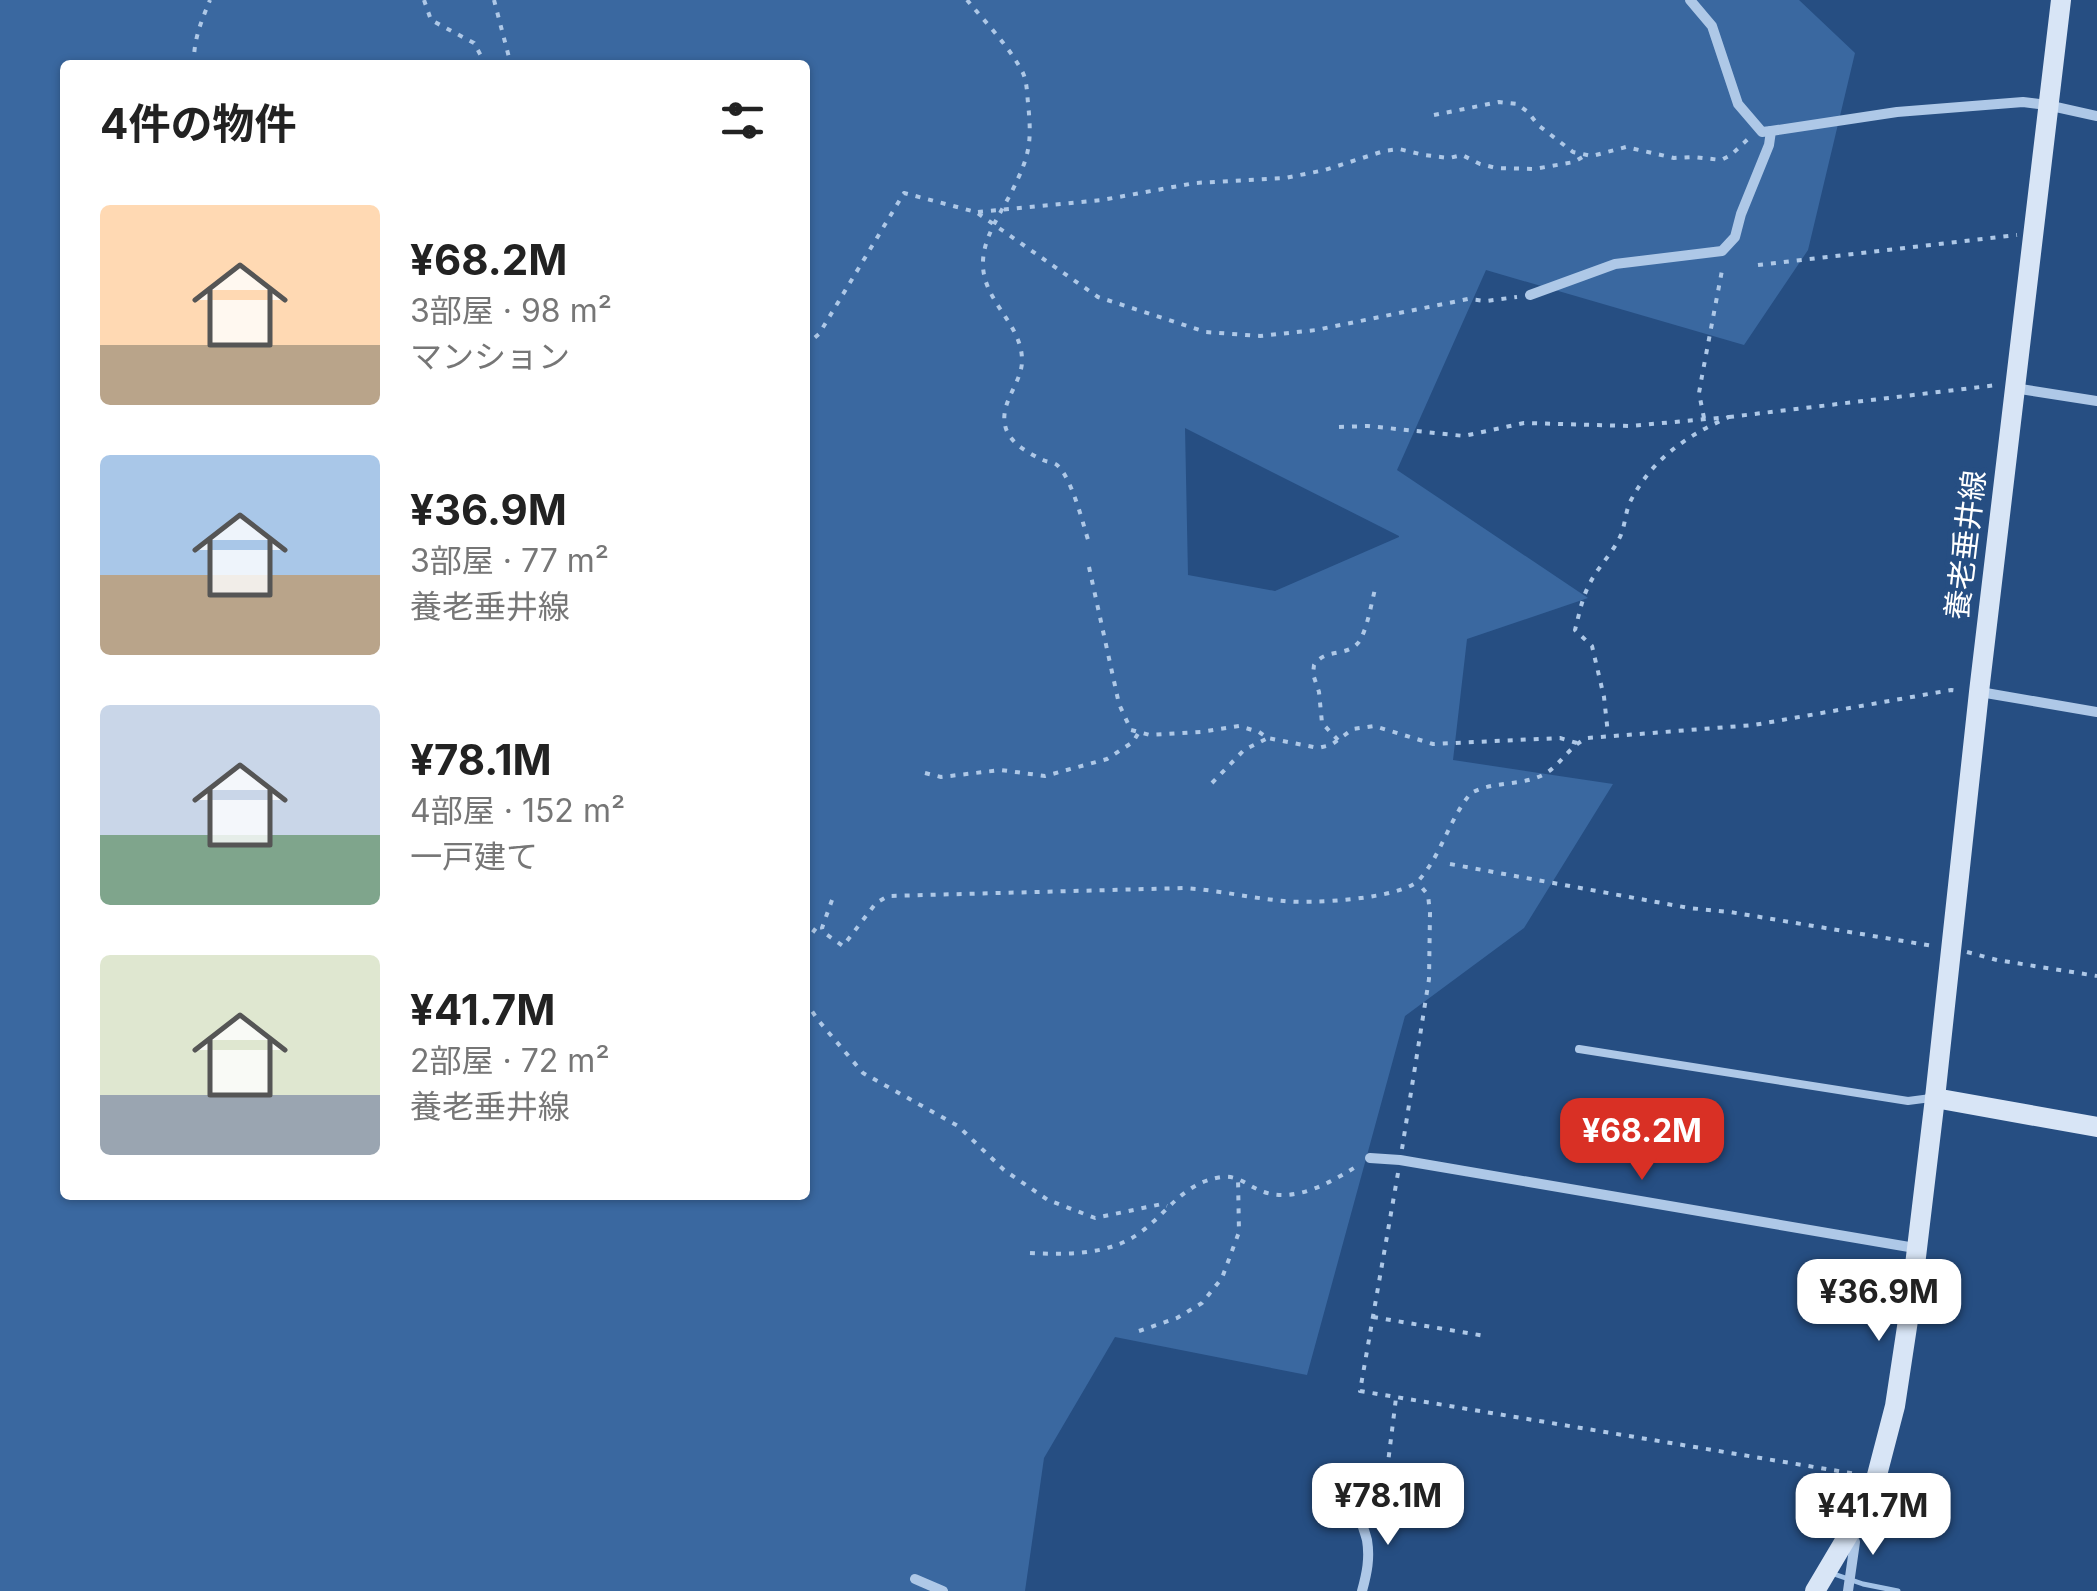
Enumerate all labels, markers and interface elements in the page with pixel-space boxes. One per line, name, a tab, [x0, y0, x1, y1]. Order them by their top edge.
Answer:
icon: filters	[715, 93, 770, 148]
text: 4件の物件	[100, 98, 296, 149]
text: ¥68.2M	[410, 234, 567, 285]
icon: home	[180, 245, 300, 365]
text: 3部屋 · 98 m²	[410, 291, 612, 330]
text: マンション	[410, 337, 570, 376]
street label: 養老垂井線	[1938, 468, 1992, 622]
text: ¥36.9M	[410, 484, 567, 535]
icon: home	[180, 495, 300, 615]
text: 3部屋 · 77 m²	[410, 541, 609, 580]
text: 養老垂井線	[410, 587, 570, 626]
text: ¥78.1M	[410, 734, 552, 785]
icon: home	[180, 745, 300, 865]
text: 4部屋 · 152 m²	[410, 791, 625, 830]
text: 一戸建て	[410, 837, 538, 876]
text: ¥41.7M	[410, 984, 555, 1035]
icon: home	[180, 995, 300, 1115]
text: 2部屋 · 72 m²	[410, 1041, 610, 1080]
text: 養老垂井線	[410, 1087, 570, 1126]
pin: ¥68.2M	[1561, 1098, 1723, 1183]
text: ¥68.2M	[1582, 1111, 1702, 1150]
pin: ¥36.9M	[1798, 1259, 1960, 1344]
text: ¥36.9M	[1819, 1272, 1939, 1311]
pin: ¥78.1M	[1307, 1463, 1469, 1548]
pin: ¥41.7M	[1792, 1473, 1954, 1558]
text: ¥78.1M	[1334, 1476, 1442, 1515]
text: ¥41.7M	[1818, 1486, 1928, 1525]

